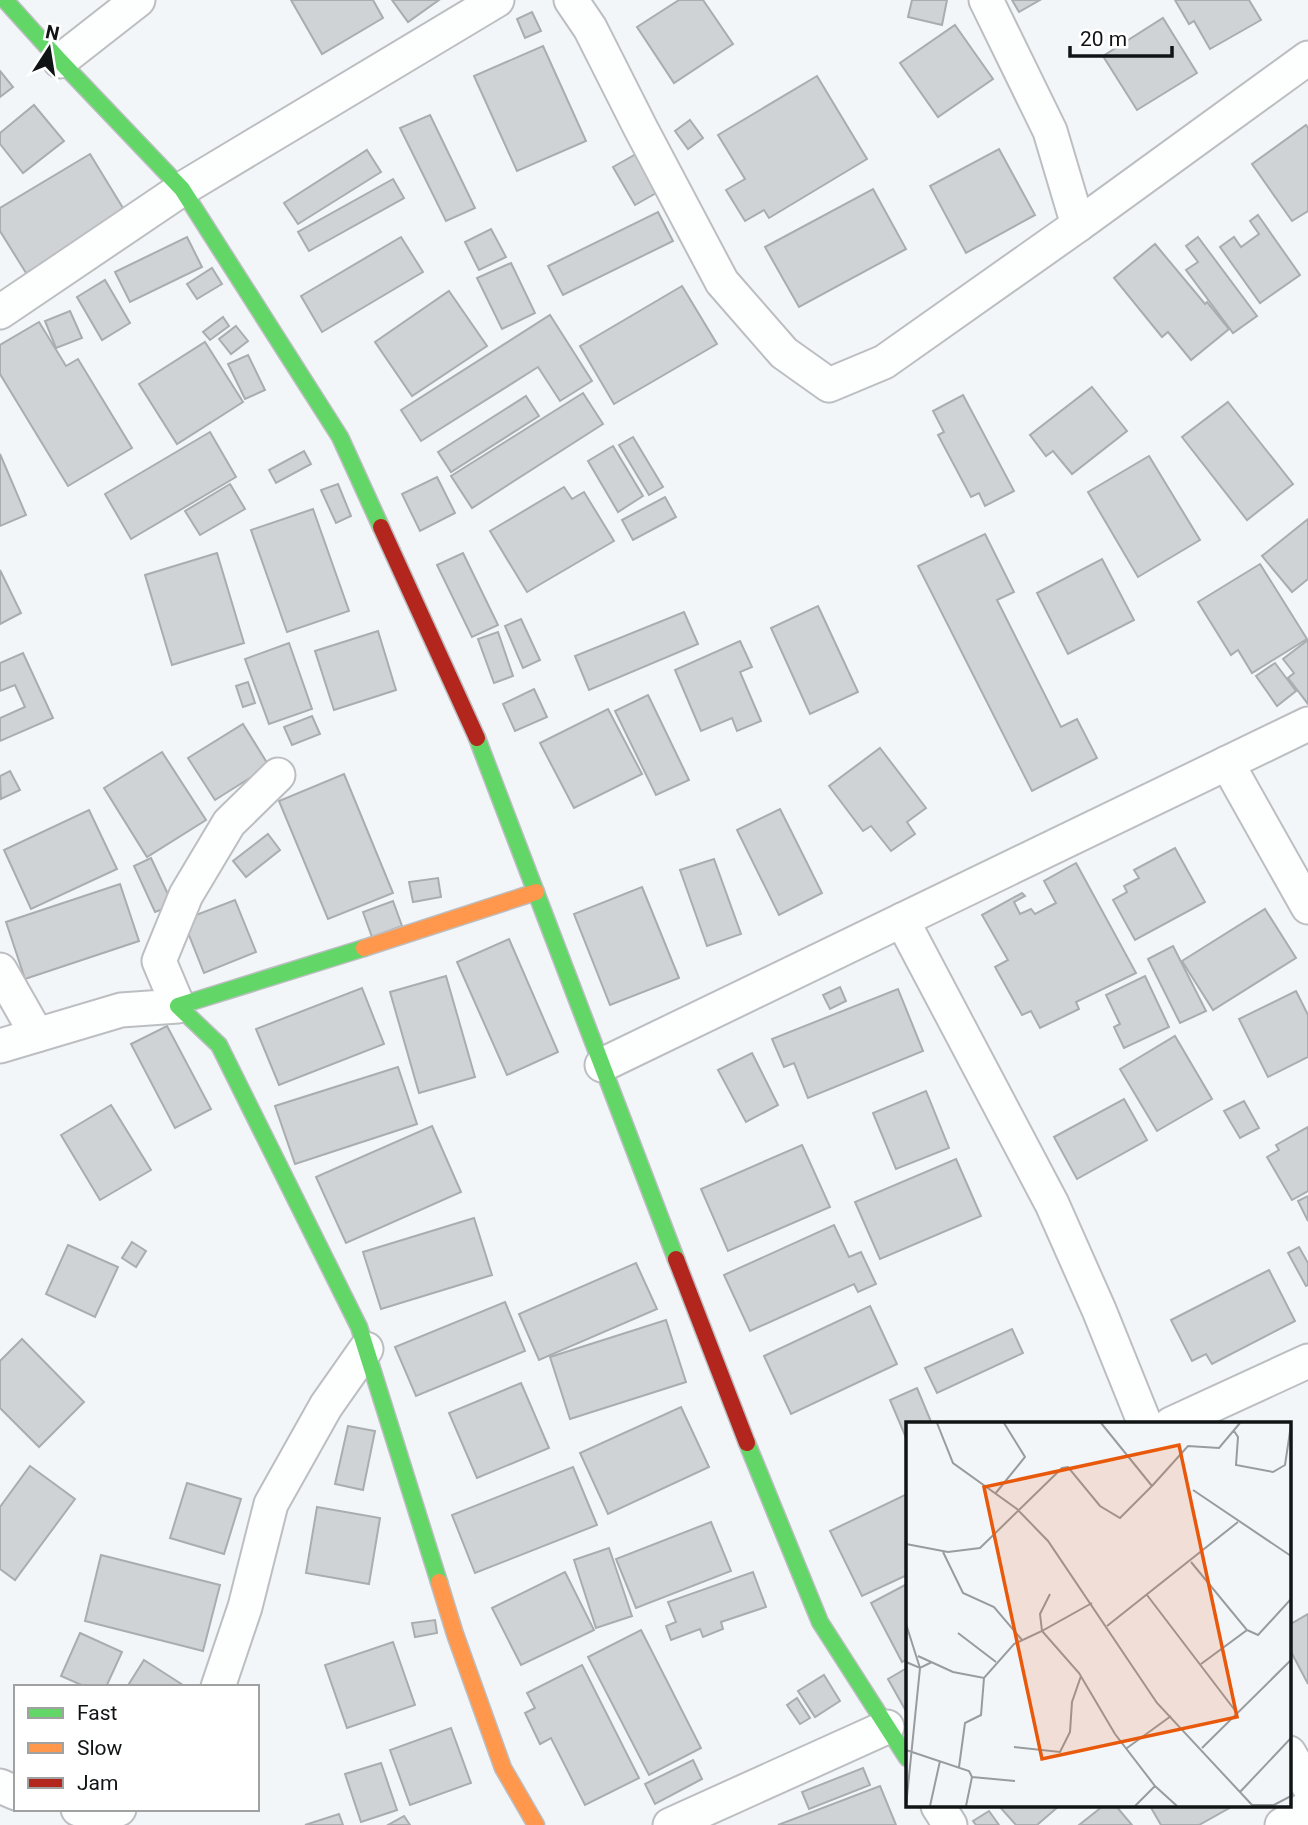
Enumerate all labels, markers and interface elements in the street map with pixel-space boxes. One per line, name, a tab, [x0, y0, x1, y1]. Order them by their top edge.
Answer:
north arrow	[14, 14, 84, 84]
scale bar	[1070, 14, 1172, 58]
text: N	[43, 20, 61, 46]
text: 20 m	[1080, 27, 1127, 51]
inset map	[906, 1422, 1290, 1808]
legend	[14, 1685, 259, 1811]
text: Fast	[77, 1701, 118, 1725]
text: Slow	[77, 1736, 123, 1760]
text: Jam	[77, 1771, 118, 1795]

